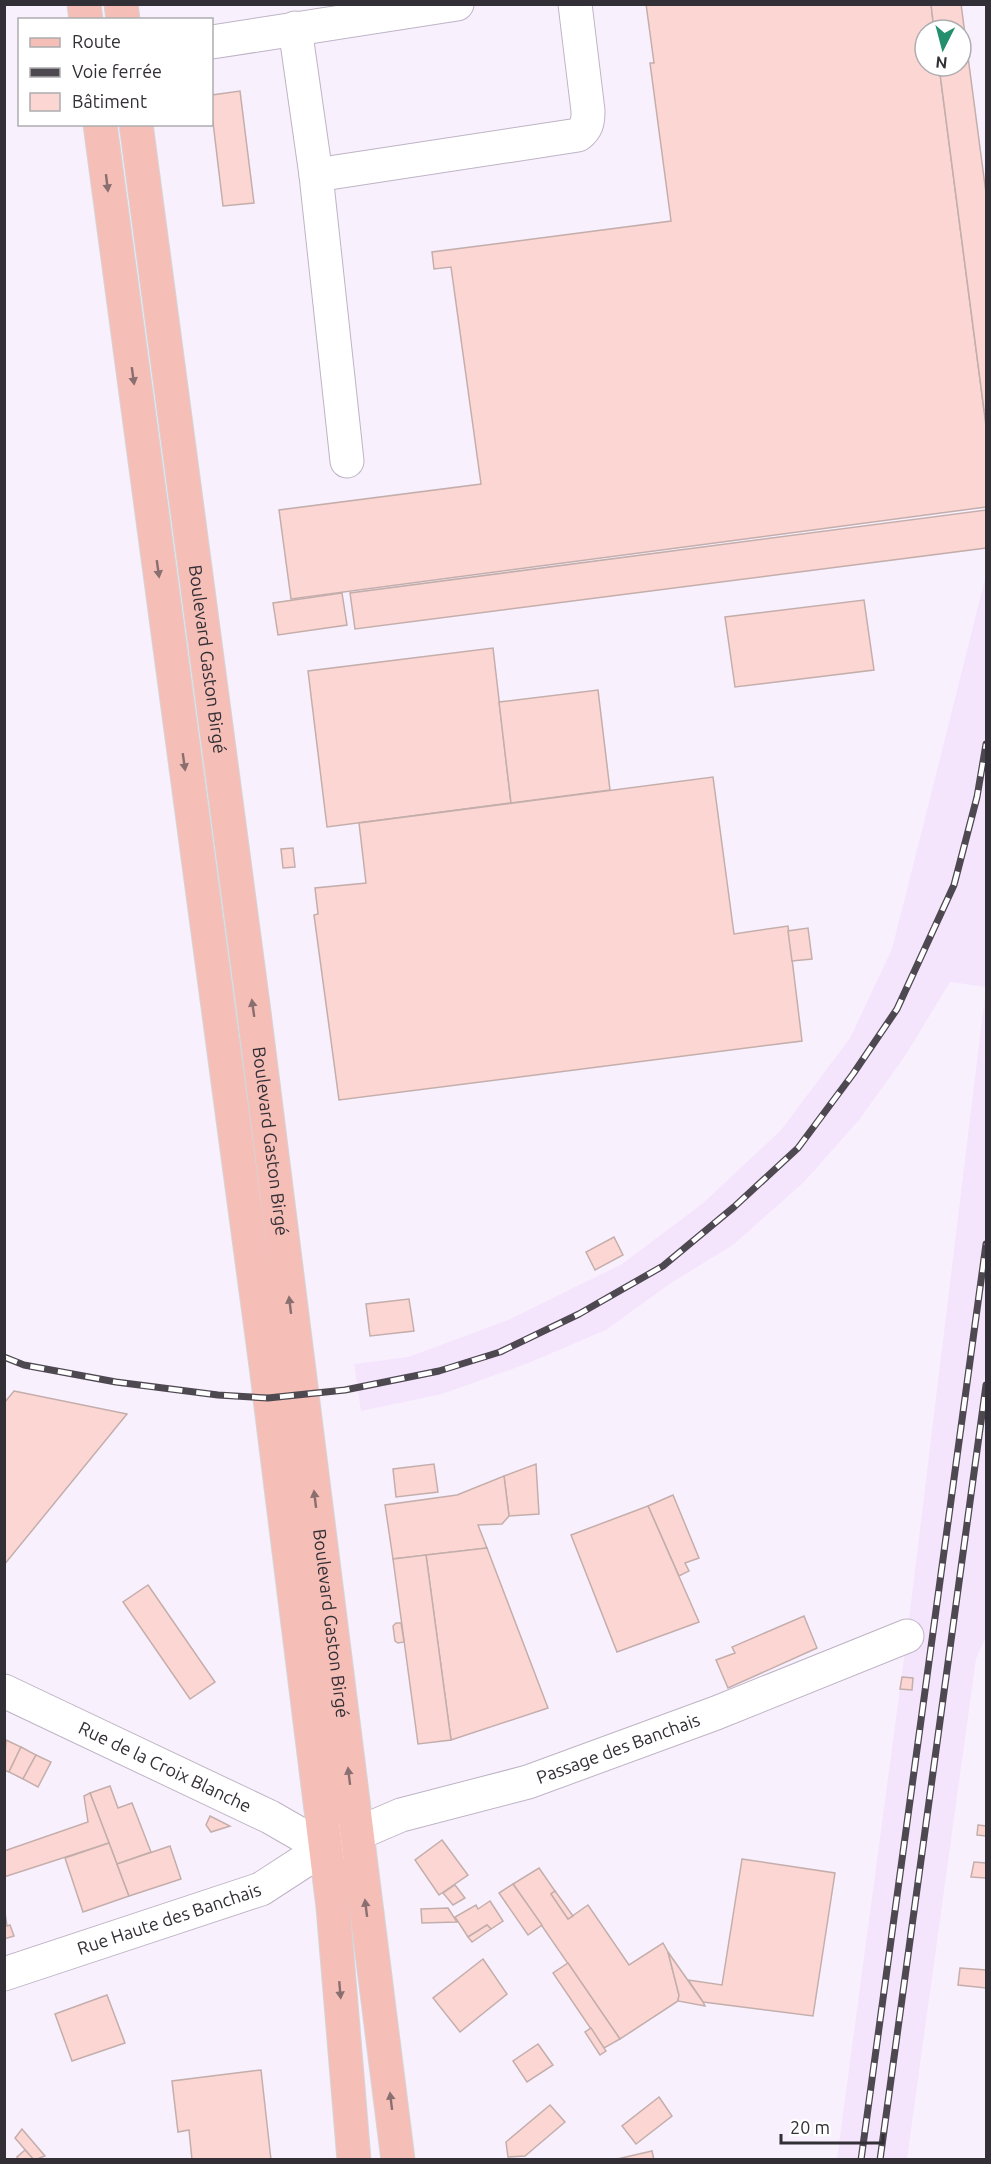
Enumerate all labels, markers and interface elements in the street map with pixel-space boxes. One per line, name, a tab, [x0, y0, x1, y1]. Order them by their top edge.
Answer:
legend	[18, 18, 213, 126]
north arrow	[913, 18, 973, 78]
text: Route	[72, 31, 121, 51]
text: N	[935, 53, 948, 72]
text: Voie ferrée	[72, 61, 162, 81]
text: Bâtiment	[72, 91, 147, 111]
one-way arrow	[102, 173, 112, 192]
one-way arrow	[128, 366, 137, 385]
one-way arrow	[154, 560, 163, 579]
street label: Boulevard Gaston Birgé	[186, 564, 231, 755]
one-way arrow	[180, 753, 189, 772]
one-way arrow	[248, 998, 258, 1017]
street label: Boulevard Gaston Birgé	[249, 1045, 293, 1237]
one-way arrow	[286, 1296, 295, 1315]
one-way arrow	[310, 1489, 320, 1508]
street label: Boulevard Gaston Birgé	[310, 1528, 353, 1719]
street label: Passage des Banchais	[533, 1709, 703, 1787]
street label: Rue de la Croix Blanche	[76, 1717, 255, 1816]
one-way arrow	[345, 1766, 354, 1785]
street label: Rue Haute des Banchais	[74, 1879, 263, 1958]
one-way arrow	[361, 1898, 371, 1917]
one-way arrow	[335, 1980, 345, 1999]
one-way arrow	[386, 2092, 396, 2111]
scale bar	[781, 2107, 883, 2145]
text: 20 m	[790, 2117, 830, 2137]

